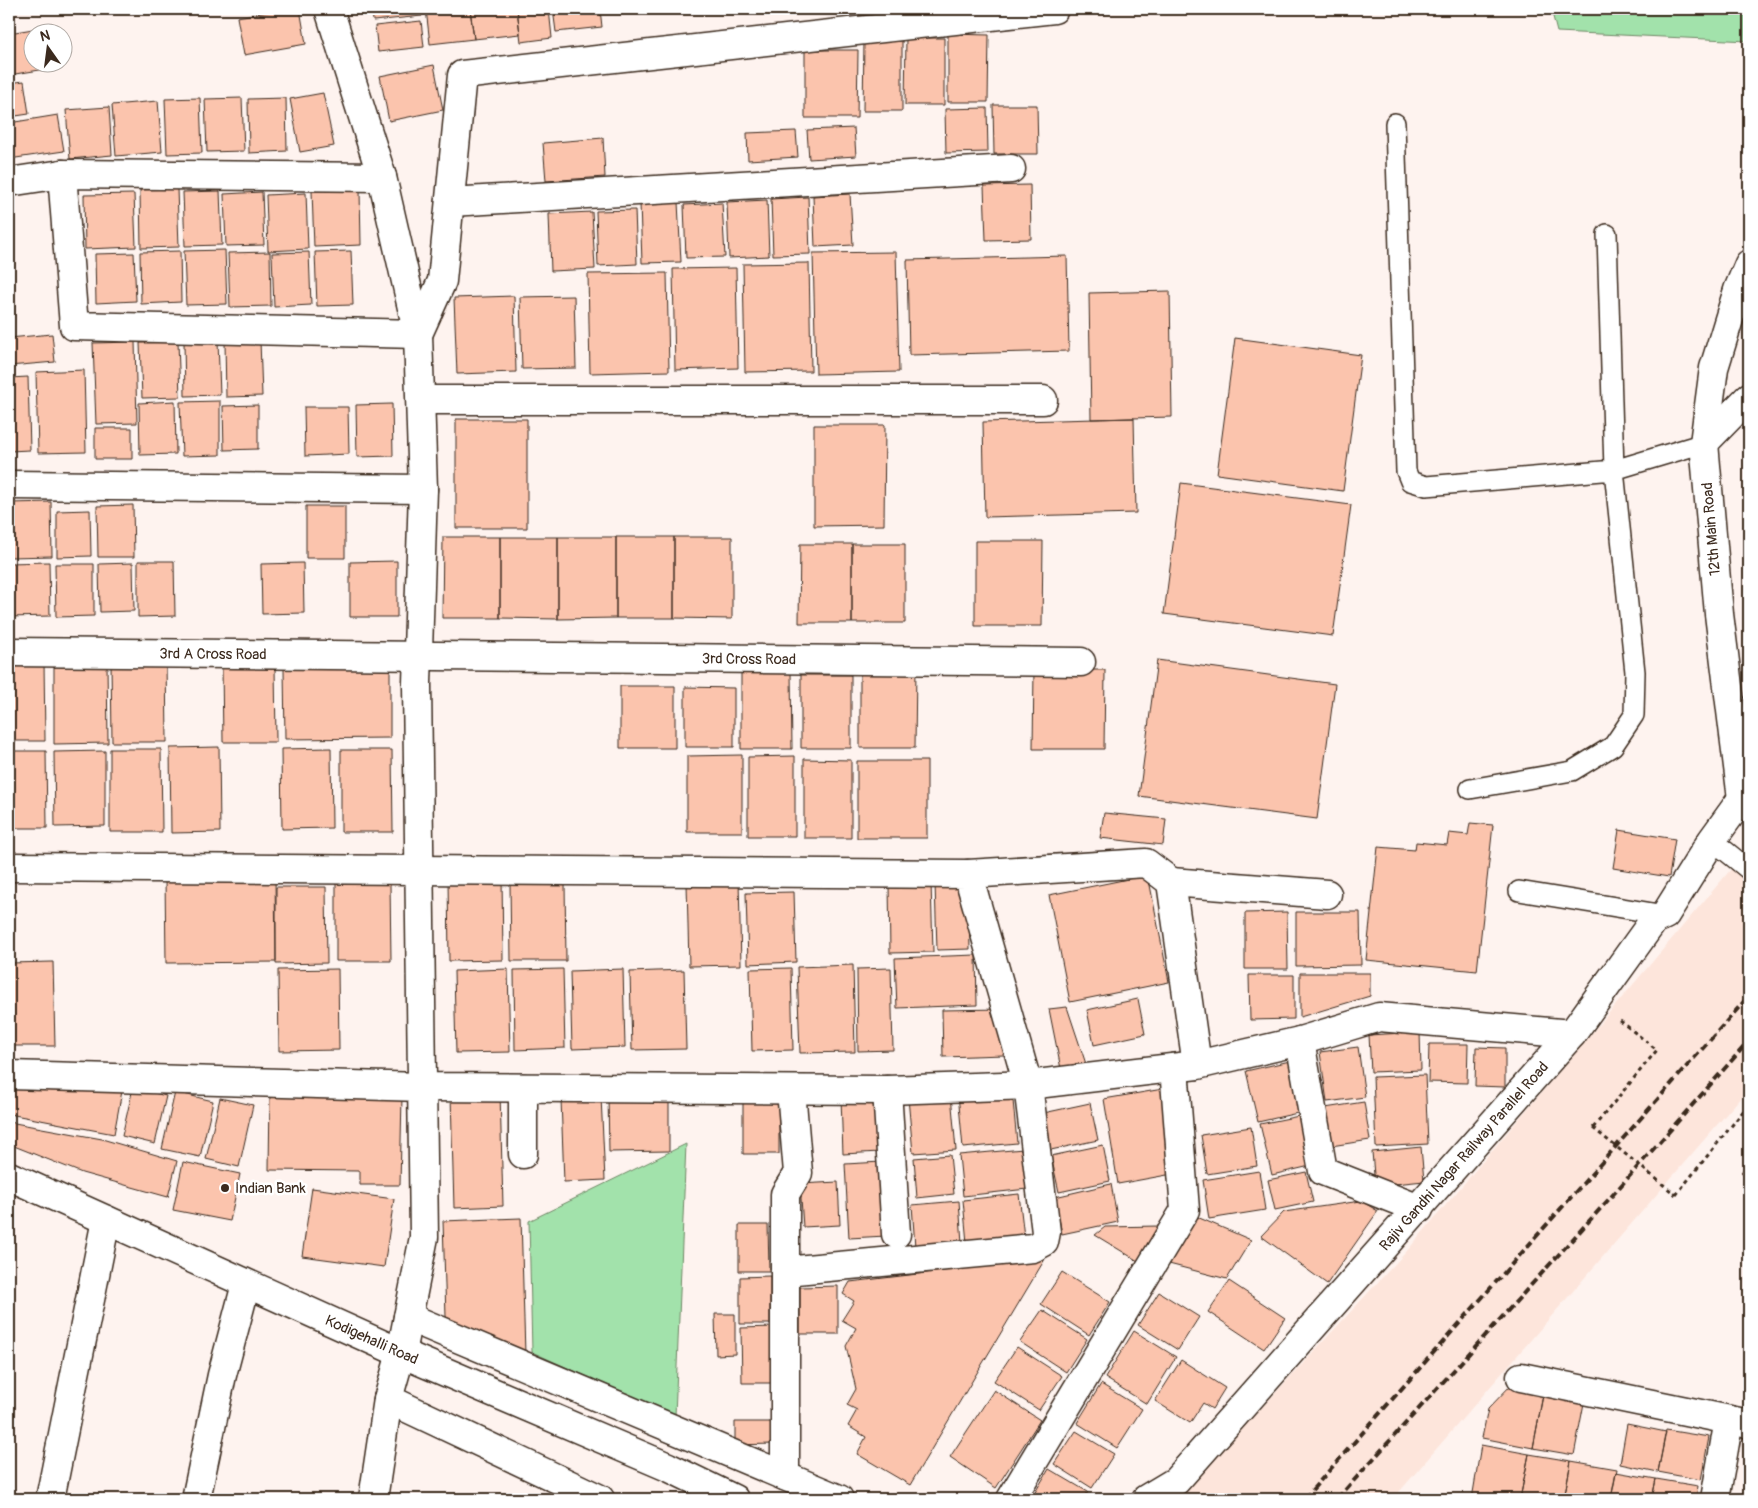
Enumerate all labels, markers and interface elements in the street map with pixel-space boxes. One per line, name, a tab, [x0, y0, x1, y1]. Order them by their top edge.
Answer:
north arrow	[22, 22, 72, 72]
text: N	[38, 26, 52, 45]
street label: 12th Main Road	[1698, 481, 1725, 576]
street label: 3rd A Cross Road	[159, 644, 267, 664]
street label: 3rd Cross Road	[702, 649, 796, 669]
street label: Rajiv Gandhi Nagar Railway Parallel Road	[1375, 1058, 1553, 1255]
place label: Indian Bank	[235, 1179, 307, 1198]
marker: Indian Bank	[219, 1182, 231, 1194]
street label: Kodigehalli Road	[322, 1311, 421, 1369]

